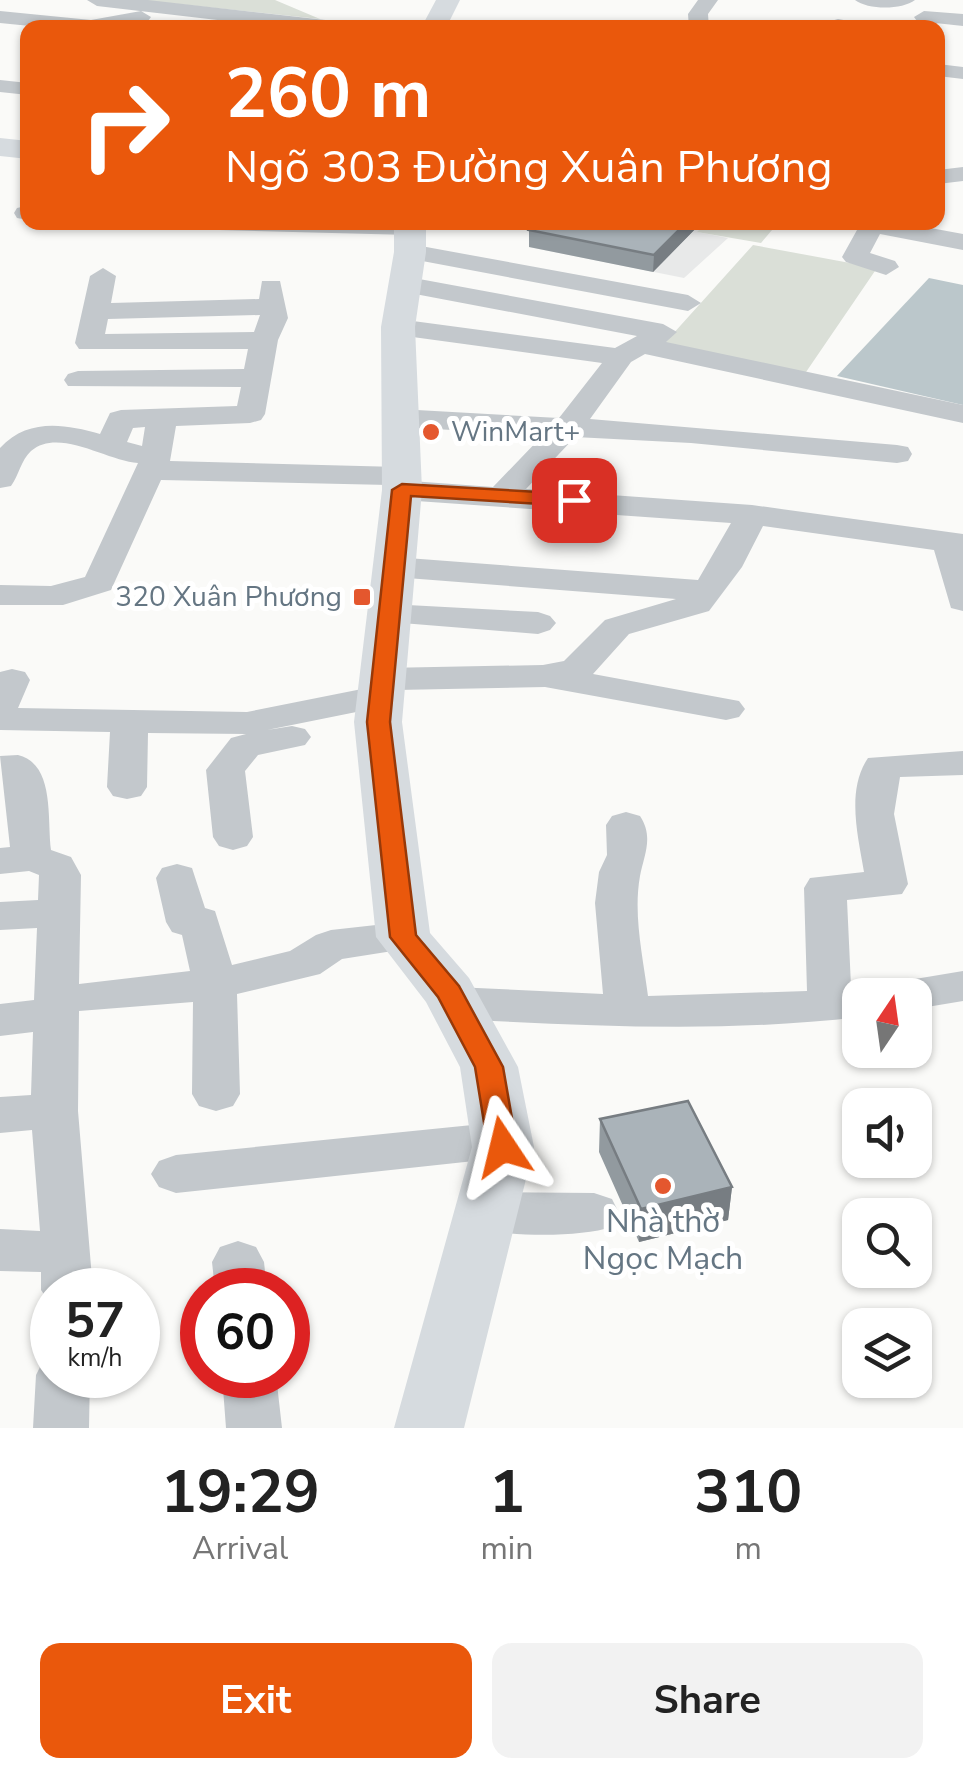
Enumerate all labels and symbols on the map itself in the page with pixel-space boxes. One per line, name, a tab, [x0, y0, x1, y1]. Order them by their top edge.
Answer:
place label: WinMart+	[451, 413, 580, 451]
marker: WinMart+	[420, 421, 442, 443]
pin	[532, 458, 617, 543]
place label: 320 Xuân Phương	[115, 578, 342, 616]
marker: 320 Xuân Phương	[351, 586, 373, 608]
north arrow	[842, 978, 932, 1068]
position arrow	[451, 1095, 555, 1199]
marker: Nhà thờ Ngọc Mạch	[652, 1175, 674, 1197]
place label: Nhà thờ Ngọc Mạch	[583, 1200, 743, 1280]
speed limit sign: 60	[180, 1268, 310, 1398]

